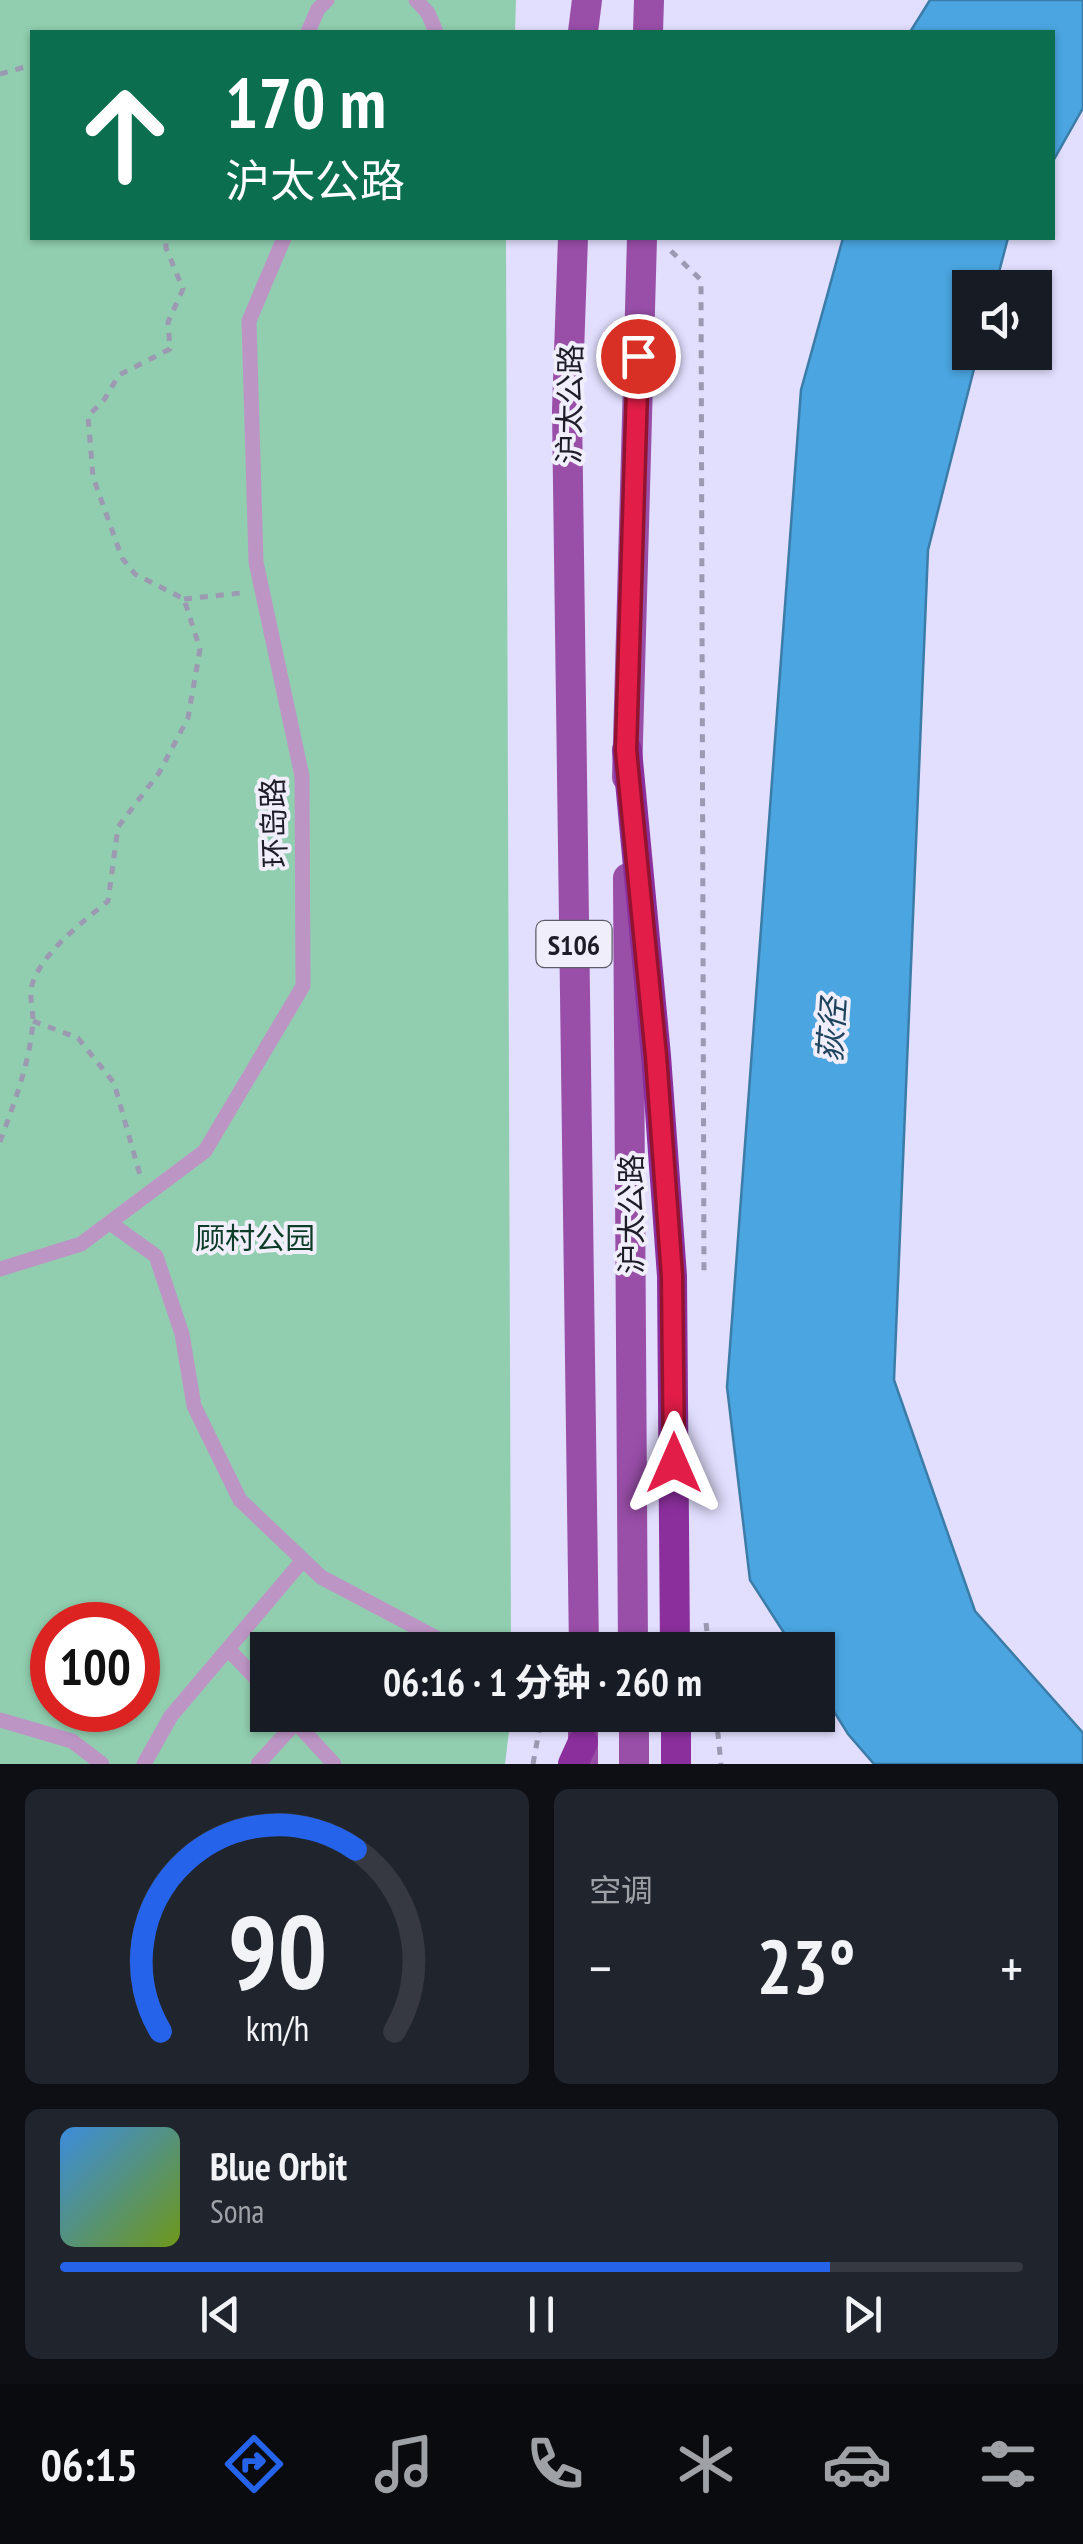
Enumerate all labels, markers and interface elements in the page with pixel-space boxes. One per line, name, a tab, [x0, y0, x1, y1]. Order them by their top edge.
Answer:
text: 170 m	[225, 57, 386, 147]
icon: ahead	[60, 70, 190, 200]
text: 沪太公路	[225, 151, 405, 209]
map controls	[952, 270, 1052, 370]
button: sound	[952, 270, 1052, 370]
pin	[596, 314, 681, 399]
icon: arrive	[611, 329, 666, 384]
street label: 沪太公路	[548, 344, 590, 464]
street label: 环岛路	[252, 777, 294, 869]
road number: S106	[536, 921, 612, 967]
water label: 荻径	[808, 994, 854, 1063]
street label: 沪太公路	[611, 1154, 650, 1274]
park label: 顾村公园	[195, 1218, 315, 1257]
position arrow	[622, 1411, 726, 1515]
speed limit sign: 100	[30, 1602, 160, 1732]
text: 06:16 · 1 分钟 · 260 m	[383, 1657, 702, 1706]
text: 空调	[589, 1869, 653, 1911]
text: 90	[227, 1883, 327, 2018]
text: 23°	[756, 1918, 856, 2015]
text: −	[589, 1932, 612, 2003]
text: +	[1000, 1932, 1023, 2003]
text: km/h	[245, 2005, 309, 2051]
text: Blue Orbit	[210, 2141, 347, 2190]
text: Sona	[210, 2190, 264, 2232]
icon: previous	[193, 2287, 248, 2342]
icon: pause	[514, 2287, 569, 2342]
icon: next	[835, 2287, 890, 2342]
icon: directions	[219, 2429, 289, 2499]
icon: music	[369, 2429, 439, 2499]
icon: phone	[520, 2429, 590, 2499]
icon: climate	[671, 2429, 741, 2499]
icon: car	[822, 2429, 892, 2499]
icon: filters	[973, 2429, 1043, 2499]
text: 06:15	[40, 2435, 138, 2493]

